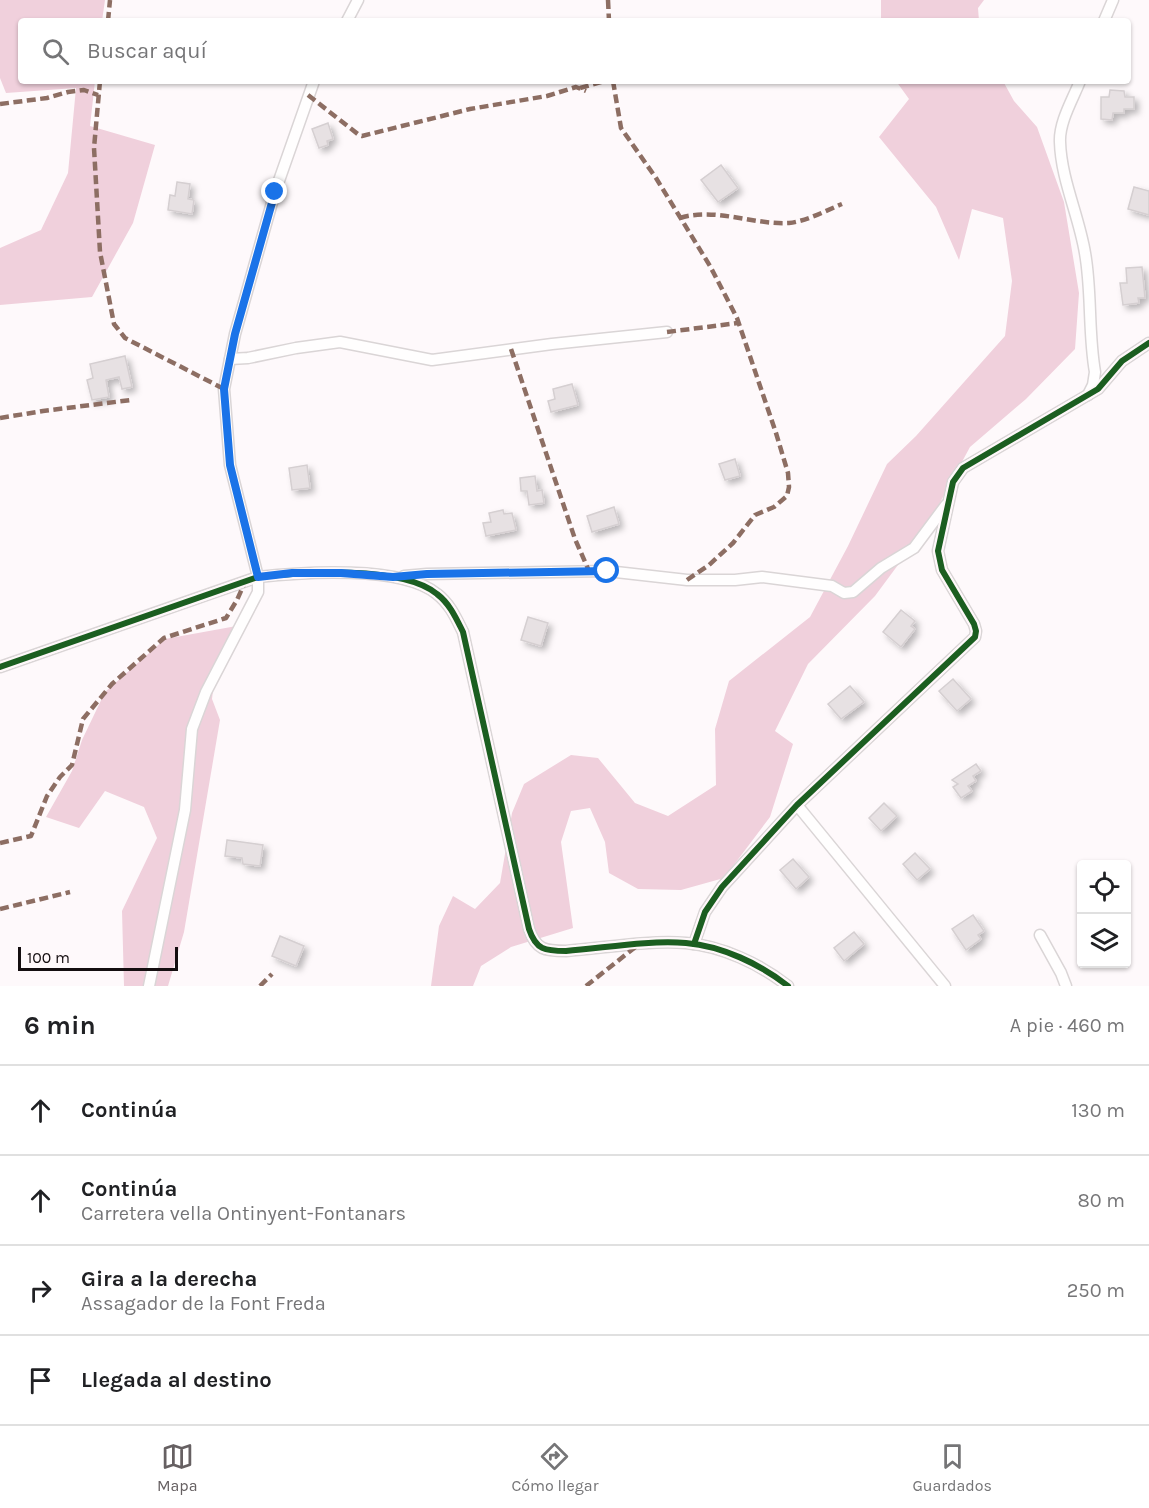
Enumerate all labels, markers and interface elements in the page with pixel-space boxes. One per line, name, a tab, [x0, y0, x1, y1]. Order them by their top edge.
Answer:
search box	[18, 18, 1131, 84]
icon: search	[39, 35, 72, 68]
text: Buscar aquí	[87, 38, 207, 64]
route end	[261, 178, 287, 204]
route start	[593, 557, 619, 583]
map controls	[1077, 860, 1131, 968]
button: locate	[1077, 860, 1131, 914]
button: layers	[1077, 914, 1131, 968]
scale bar	[18, 944, 178, 972]
text: 100 m	[27, 948, 70, 967]
text: 6 min	[24, 1010, 96, 1041]
text: A pie · 460 m	[1010, 1014, 1125, 1037]
icon: ahead	[24, 1094, 57, 1127]
text: Continúa	[81, 1097, 177, 1123]
text: 130 m	[1071, 1099, 1125, 1122]
text: Continúa	[81, 1176, 177, 1202]
icon: ahead	[24, 1184, 57, 1217]
text: 80 m	[1077, 1189, 1125, 1212]
text: Carretera vella Ontinyent-Fontanars	[81, 1202, 406, 1225]
text: Gira a la derecha	[81, 1266, 257, 1292]
icon: right	[24, 1274, 57, 1307]
text: 250 m	[1067, 1279, 1125, 1302]
text: Assagador de la Font Freda	[81, 1292, 326, 1315]
icon: arrive	[24, 1364, 57, 1397]
text: Llegada al destino	[81, 1367, 272, 1393]
tab: Mapa	[157, 1440, 198, 1495]
tab: Cómo llegar	[512, 1440, 598, 1495]
tab: Guardados	[912, 1440, 992, 1495]

